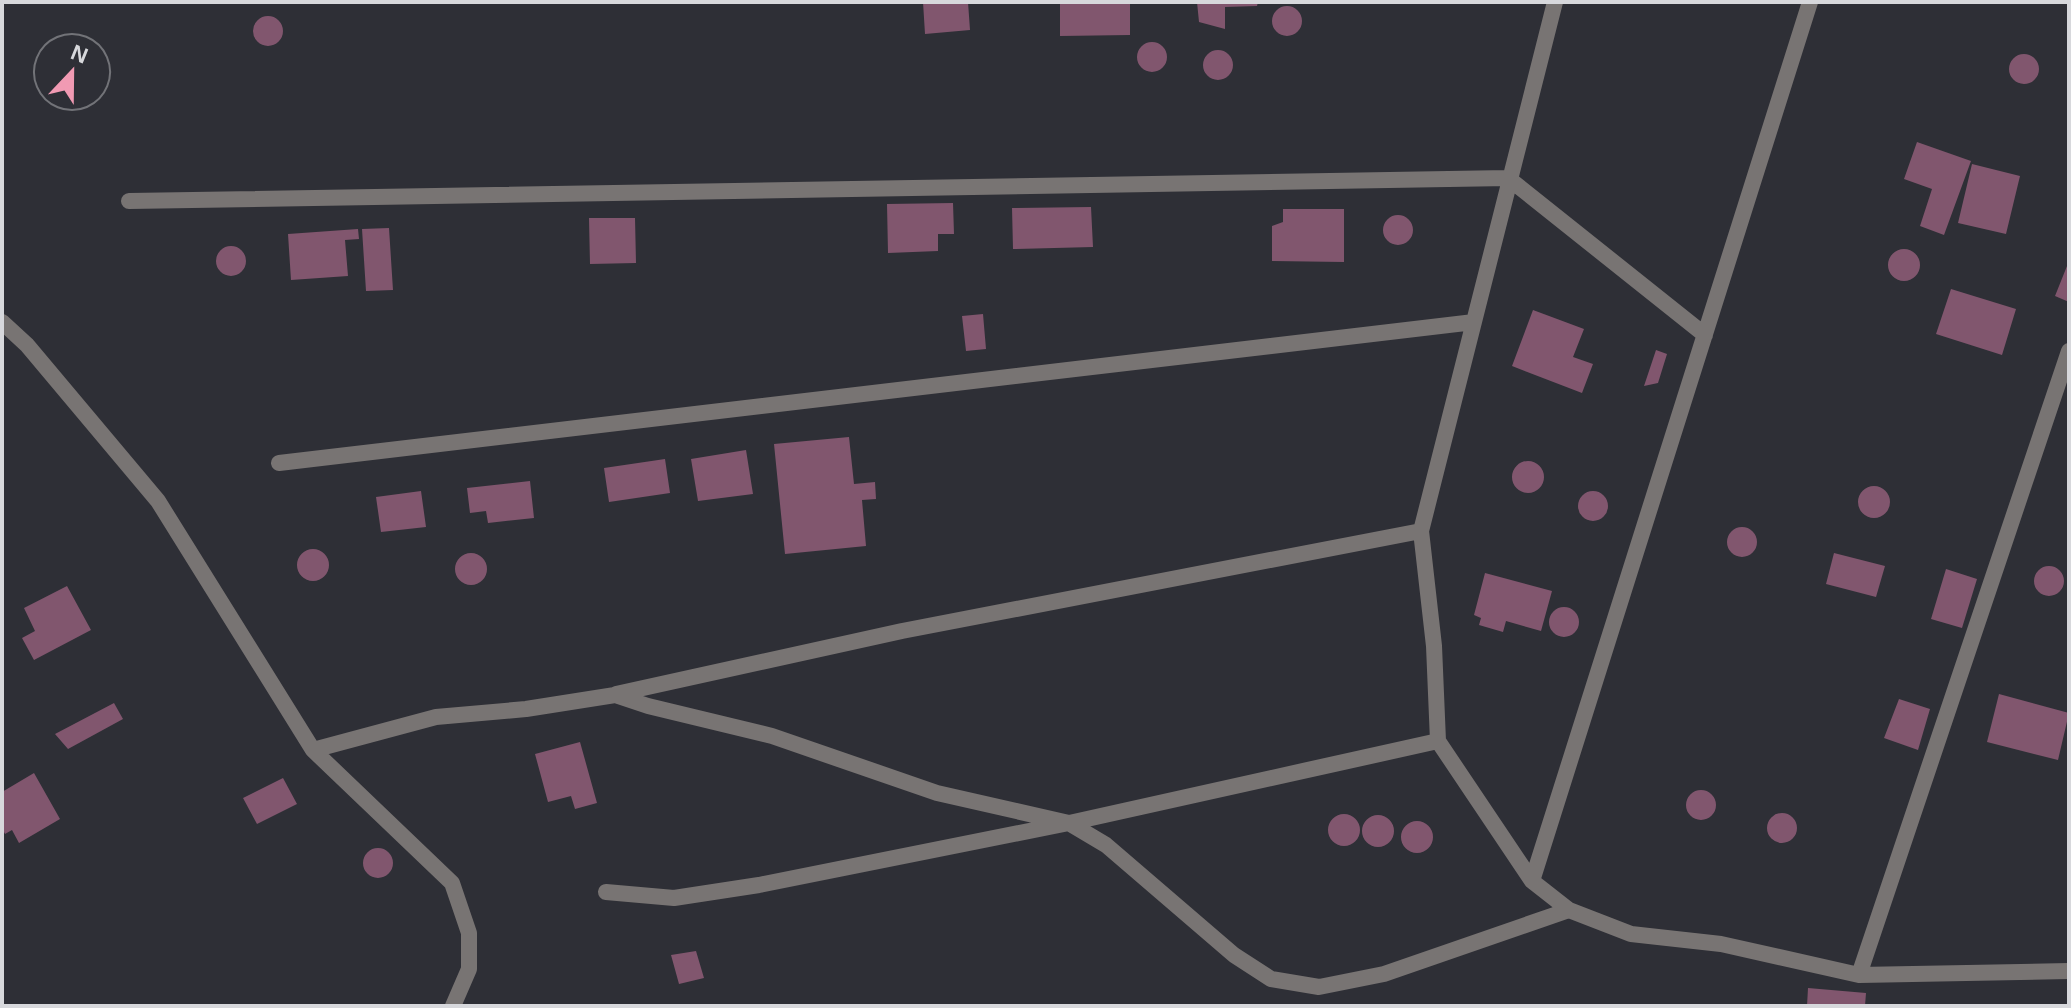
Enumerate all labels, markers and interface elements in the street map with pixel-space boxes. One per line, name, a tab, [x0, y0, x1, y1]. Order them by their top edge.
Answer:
north arrow	[32, 32, 112, 112]
text: N	[67, 39, 91, 68]

